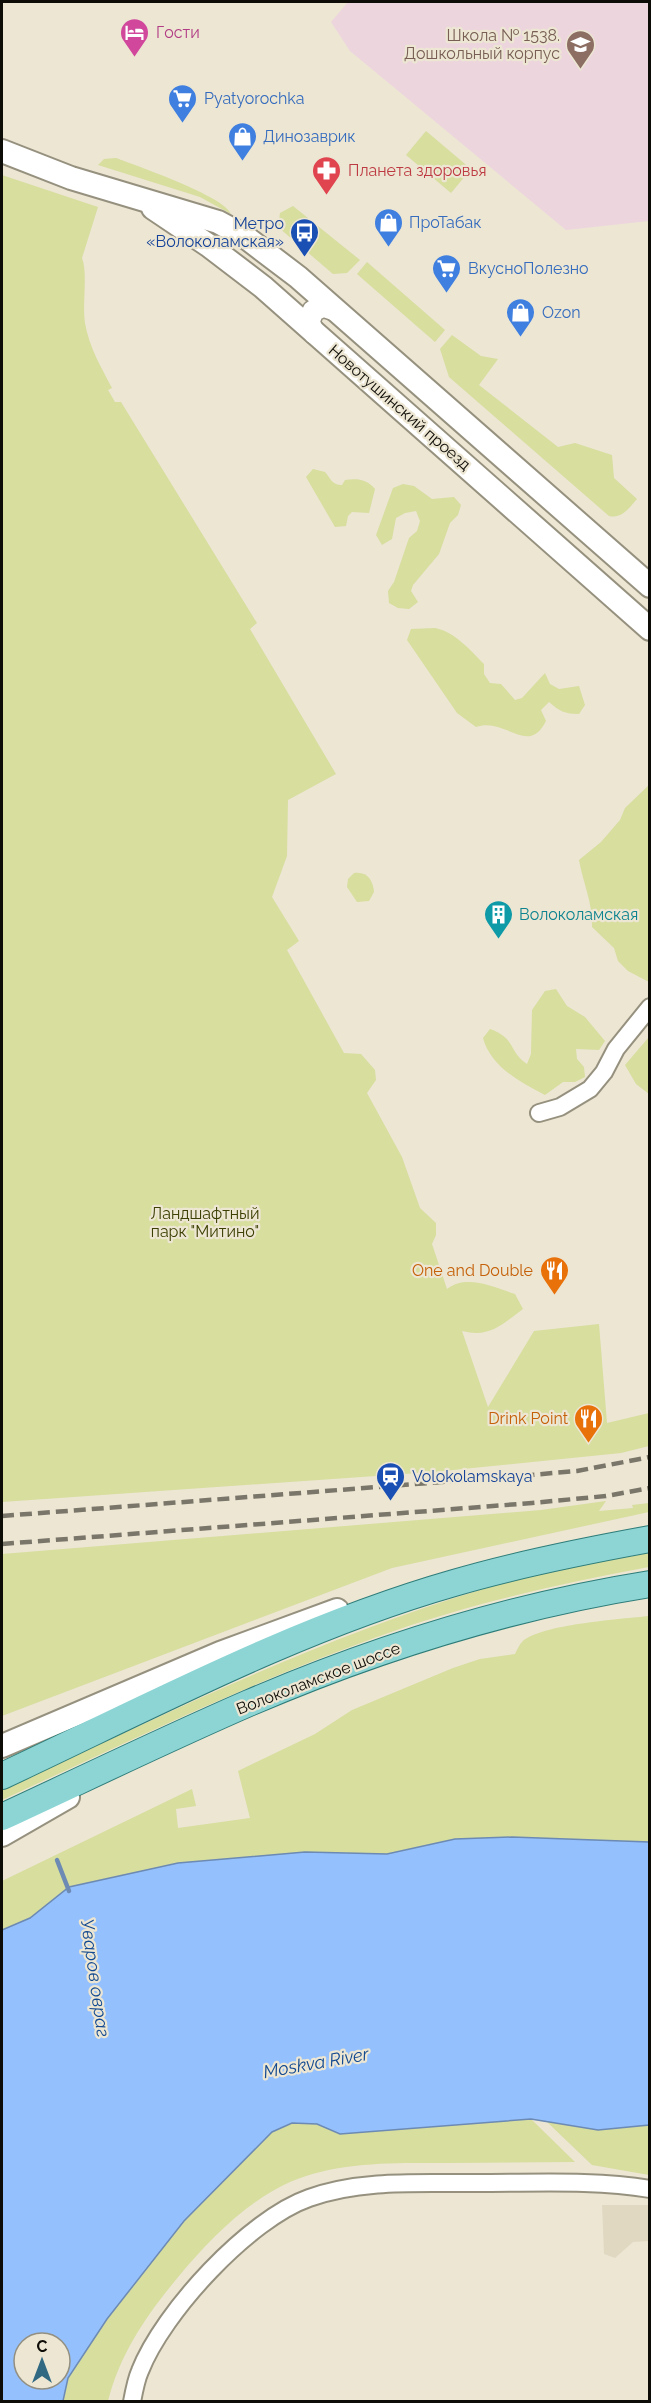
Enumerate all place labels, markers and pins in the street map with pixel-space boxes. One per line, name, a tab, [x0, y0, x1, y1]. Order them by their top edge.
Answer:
hotel icon: Гости	[119, 16, 151, 58]
place label: Гости	[156, 23, 200, 42]
place label: Школа № 1538. Дошкольный корпус	[404, 26, 560, 63]
school or university icon: Школа № 1538. Дошкольный корпус	[565, 28, 597, 70]
supermarket icon: Pyatyorochka	[167, 82, 199, 124]
place label: Pyatyorochka	[204, 89, 304, 108]
shop icon: Динозаврик	[226, 120, 258, 162]
place label: Динозаврик	[263, 127, 356, 146]
pharmacy icon: Планета здоровья	[311, 154, 343, 196]
place label: Планета здоровья	[348, 161, 487, 180]
shop icon: ПроТабак	[372, 206, 404, 248]
place label: ПроТабак	[409, 213, 482, 232]
place label: Метро «Волоколамская»	[146, 214, 284, 251]
bus stop icon: Метро «Волоколамская»	[289, 216, 321, 258]
supermarket icon: ВкусноПолезно	[431, 252, 463, 294]
place label: ВкусноПолезно	[468, 259, 589, 278]
shop icon: Ozon	[505, 296, 537, 338]
place label: Ozon	[542, 303, 581, 322]
building icon: Волоколамская	[482, 898, 514, 940]
place label: Волоколамская	[519, 905, 638, 924]
restaurant icon: One and Double	[538, 1254, 570, 1296]
place label: One and Double	[412, 1261, 533, 1280]
restaurant icon: Drink Point	[573, 1402, 605, 1444]
place label: Drink Point	[488, 1409, 569, 1428]
station icon: Volokolamskaya	[375, 1460, 407, 1502]
place label: Volokolamskaya	[412, 1467, 532, 1486]

